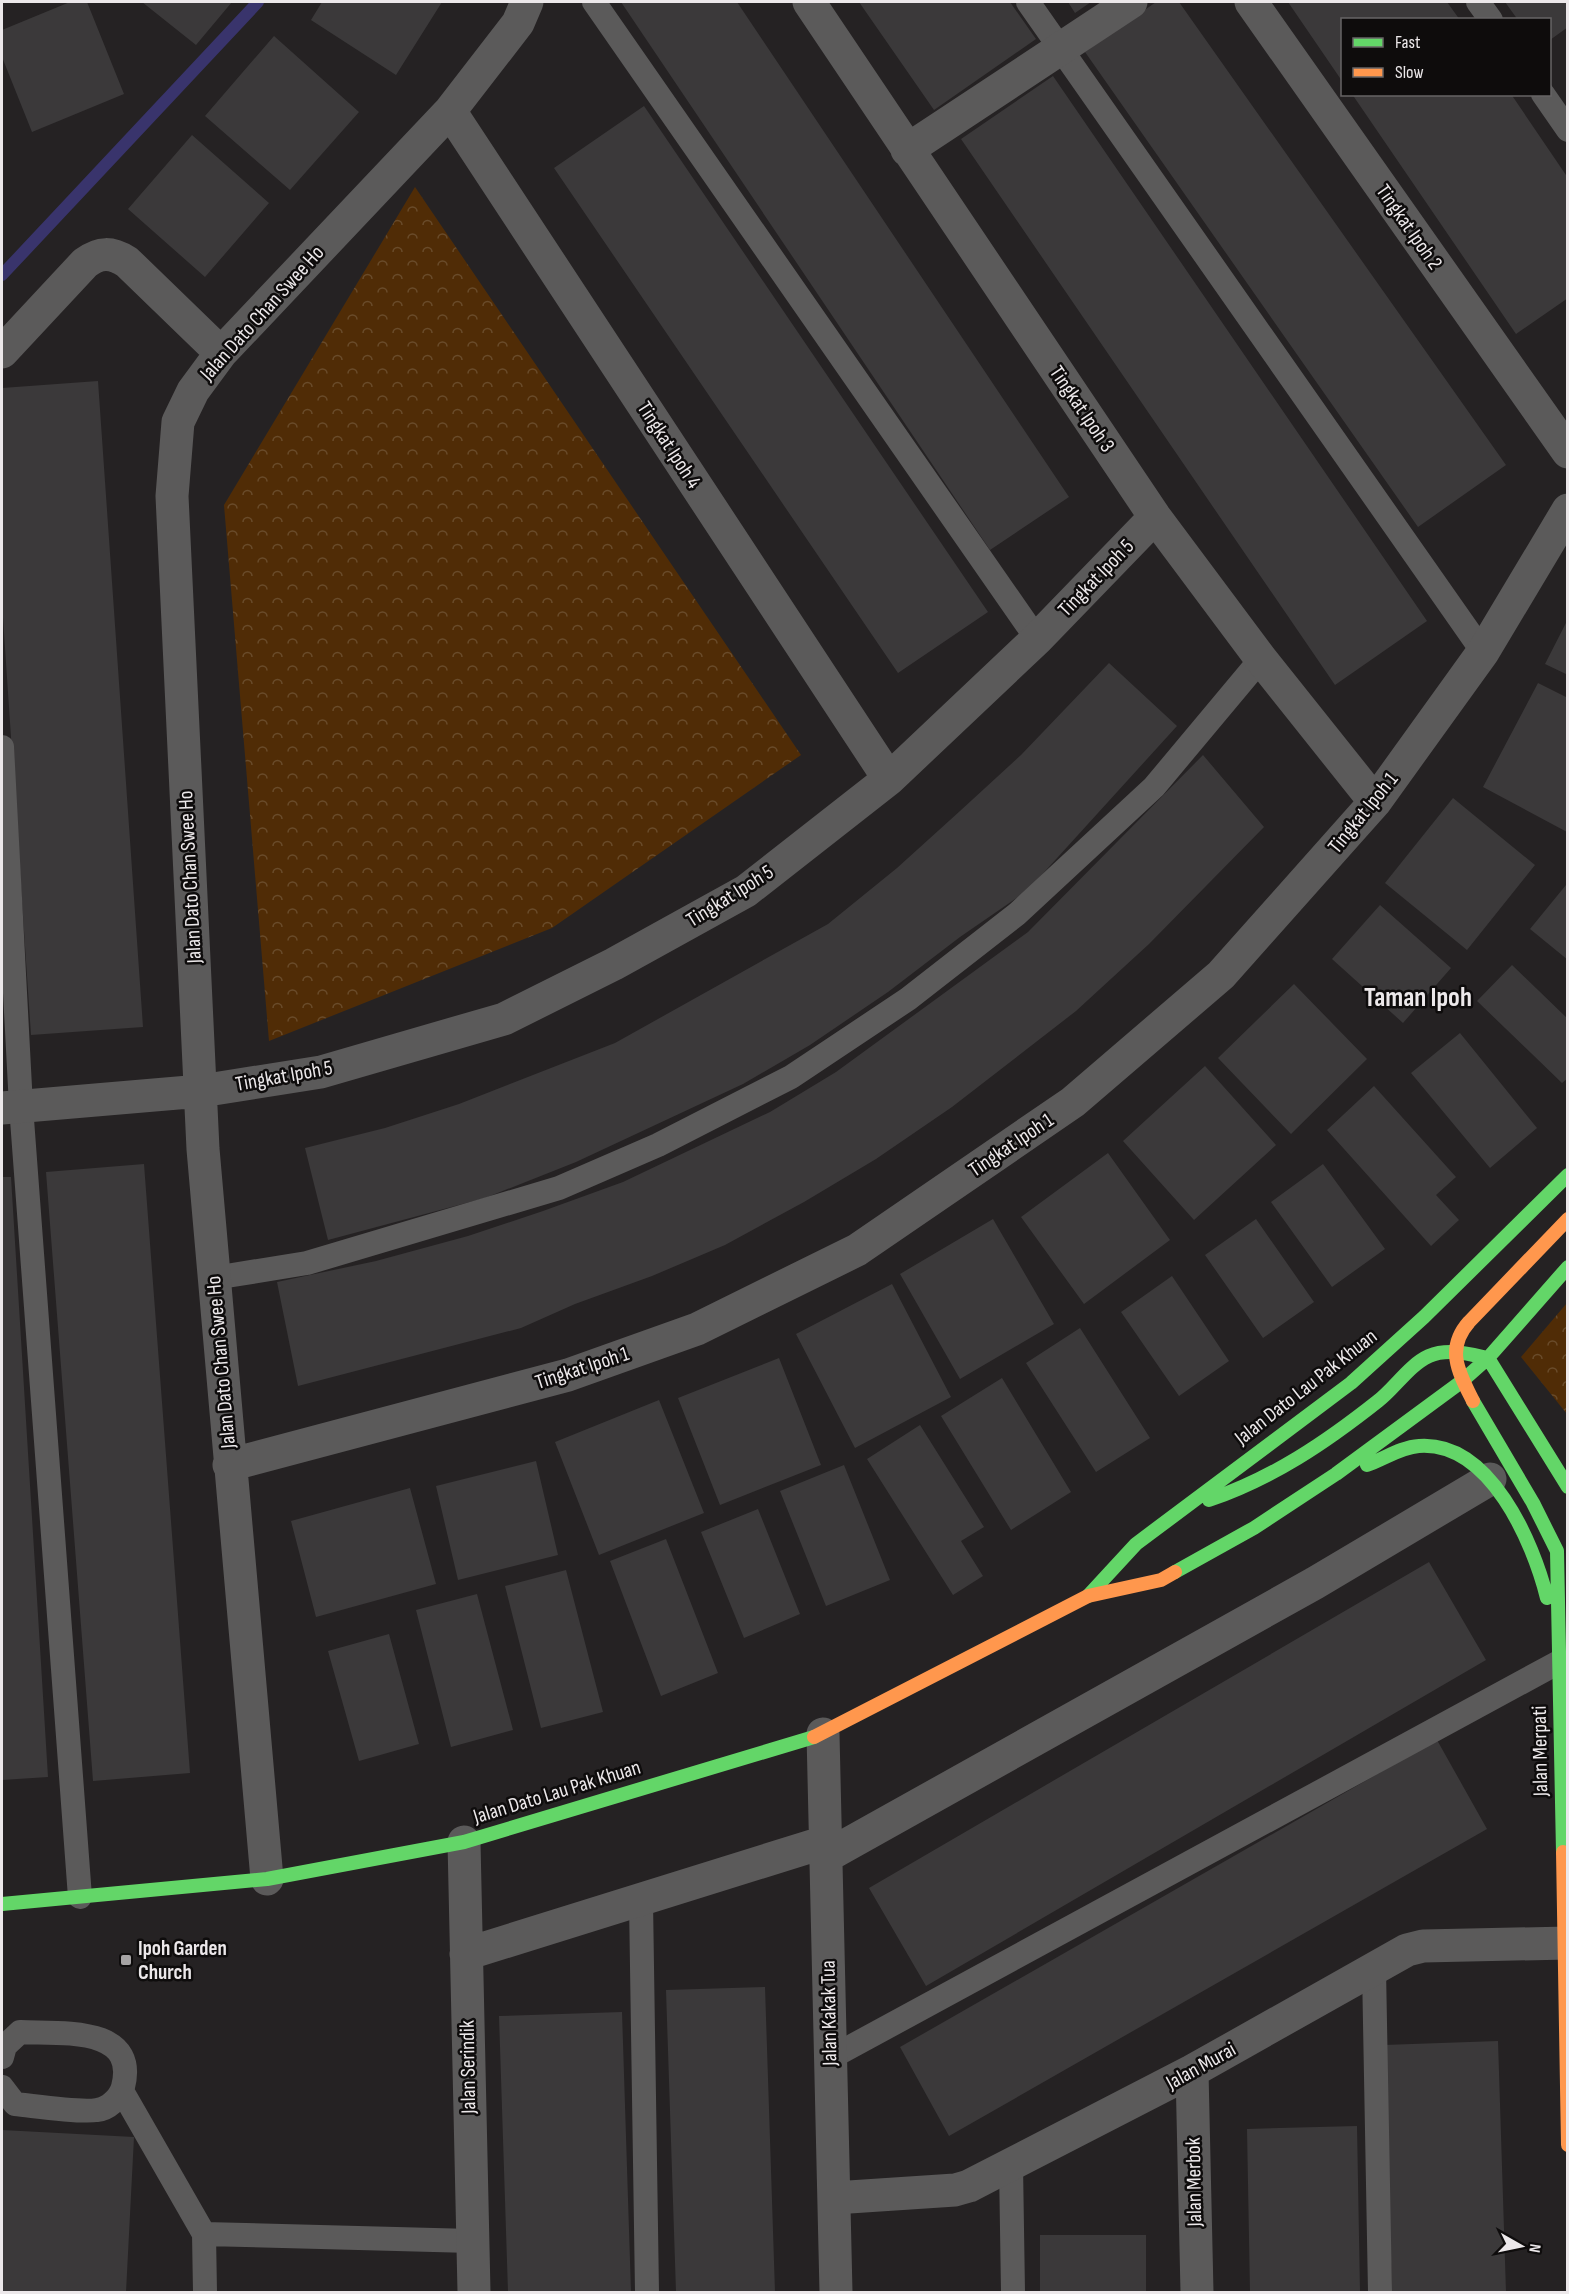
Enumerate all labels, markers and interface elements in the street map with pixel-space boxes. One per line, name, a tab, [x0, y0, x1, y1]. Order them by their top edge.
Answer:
legend	[1341, 18, 1551, 96]
text: Fast	[1395, 32, 1421, 53]
text: Slow	[1395, 62, 1424, 83]
street label: Tingkat Ipoh 2	[1371, 180, 1447, 274]
street label: Jalan Dato Chan Swee Ho	[194, 240, 329, 386]
street label: Tingkat Ipoh 3	[1044, 361, 1120, 457]
street label: Tingkat Ipoh 4	[632, 397, 706, 493]
street label: Tingkat Ipoh 5	[1053, 534, 1139, 622]
street label: Tingkat Ipoh 1	[1323, 767, 1404, 859]
street label: Jalan Dato Chan Swee Ho	[173, 790, 207, 965]
street label: Tingkat Ipoh 5	[682, 859, 778, 933]
district label: Taman Ipoh	[1364, 982, 1472, 1014]
street label: Tingkat Ipoh 5	[234, 1055, 334, 1097]
street label: Tingkat Ipoh 1	[964, 1107, 1059, 1182]
street label: Jalan Dato Chan Swee Ho	[201, 1275, 241, 1450]
street label: Jalan Dato Lau Pak Khuan	[1229, 1324, 1382, 1451]
street label: Tingkat Ipoh 1	[532, 1341, 633, 1395]
street label: Jalan Merpati	[1527, 1705, 1553, 1798]
street label: Jalan Dato Lau Pak Khuan	[469, 1755, 644, 1830]
place label: Ipoh Garden Church	[138, 1936, 227, 1985]
marker: Ipoh Garden Church	[119, 1953, 133, 1967]
street label: Jalan Kakak Tua	[816, 1960, 842, 2067]
street label: Jalan Serindik	[455, 2020, 481, 2115]
street label: Jalan Murai	[1161, 2037, 1240, 2096]
street label: Jalan Merbok	[1181, 2137, 1207, 2228]
north arrow	[1491, 2216, 1551, 2276]
text: N	[1524, 2242, 1544, 2254]

